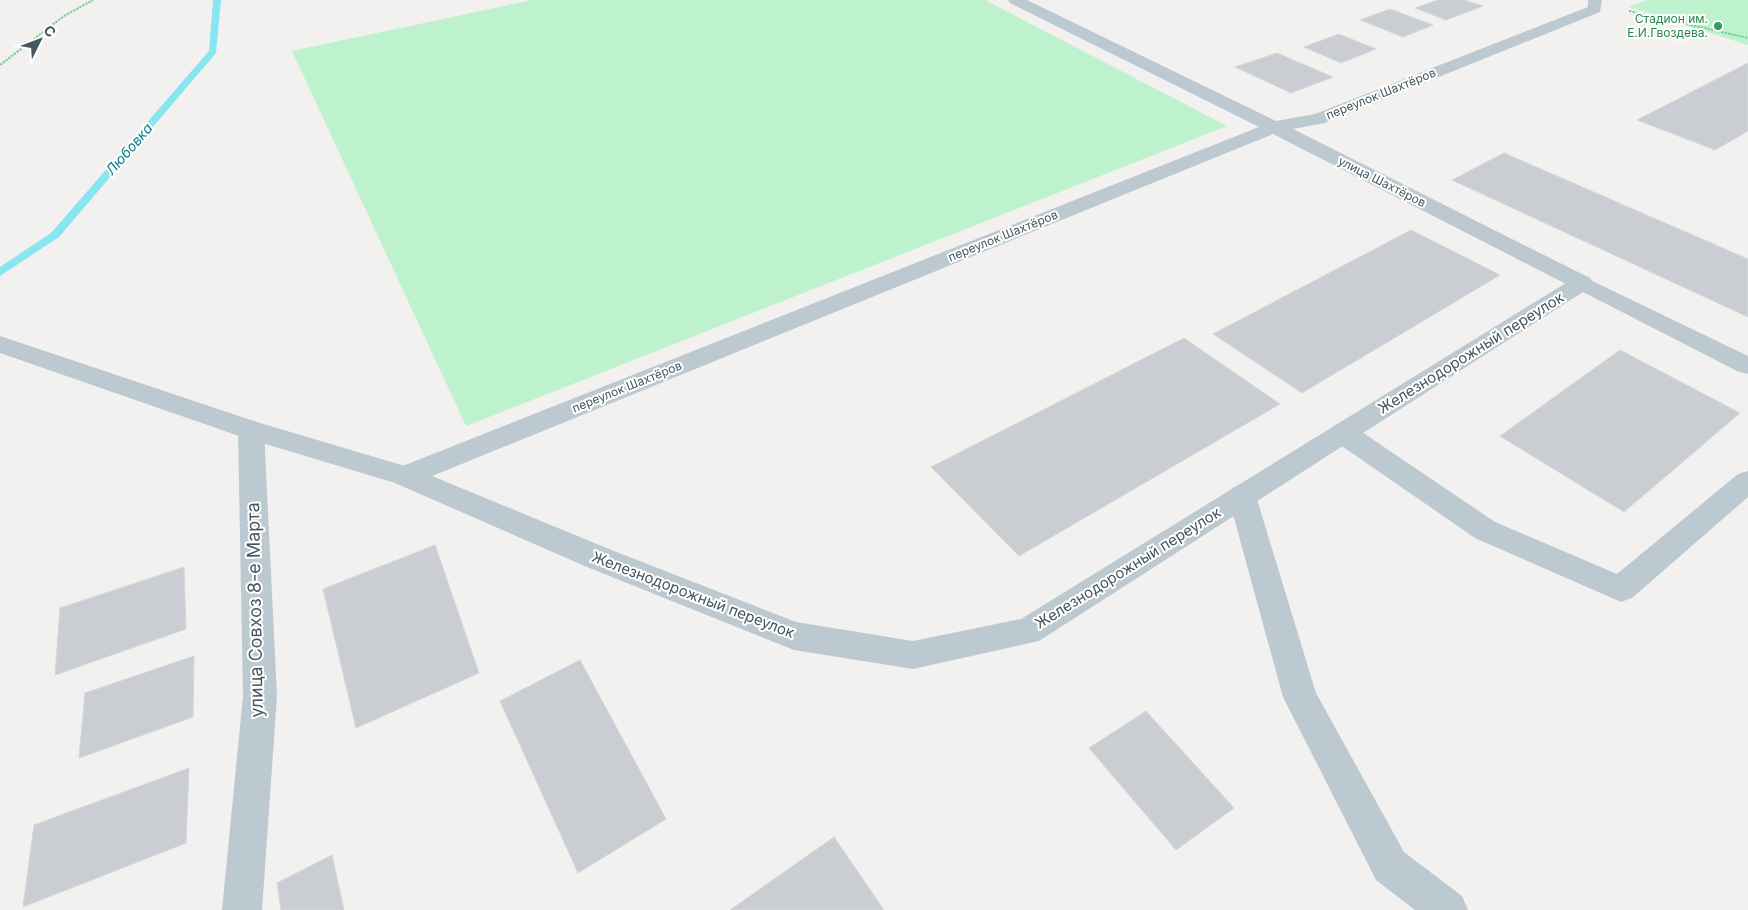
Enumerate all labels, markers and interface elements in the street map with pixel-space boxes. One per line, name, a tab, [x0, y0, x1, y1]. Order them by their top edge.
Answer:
place label: Стадион им. Е.И.Гвоздева.	[1627, 11, 1708, 40]
north arrow	[15, 15, 65, 65]
marker: Стадион им. Е.И.Гвоздева.	[1712, 20, 1724, 32]
text: С	[40, 21, 60, 41]
street label: переулок Шахтёров	[1324, 65, 1438, 122]
water label: Любовка	[102, 119, 156, 178]
street label: улица Шахтёров	[1336, 153, 1429, 210]
street label: переулок Шахтёров	[946, 207, 1060, 264]
street label: Железнодорожный переулок	[1374, 287, 1567, 418]
street label: переулок Шахтёров	[570, 358, 684, 415]
street label: улица Совхоз 8-е Марта	[242, 502, 267, 718]
street label: Железнодорожный переулок	[1031, 502, 1224, 633]
street label: Железнодорожный переулок	[589, 547, 797, 642]

